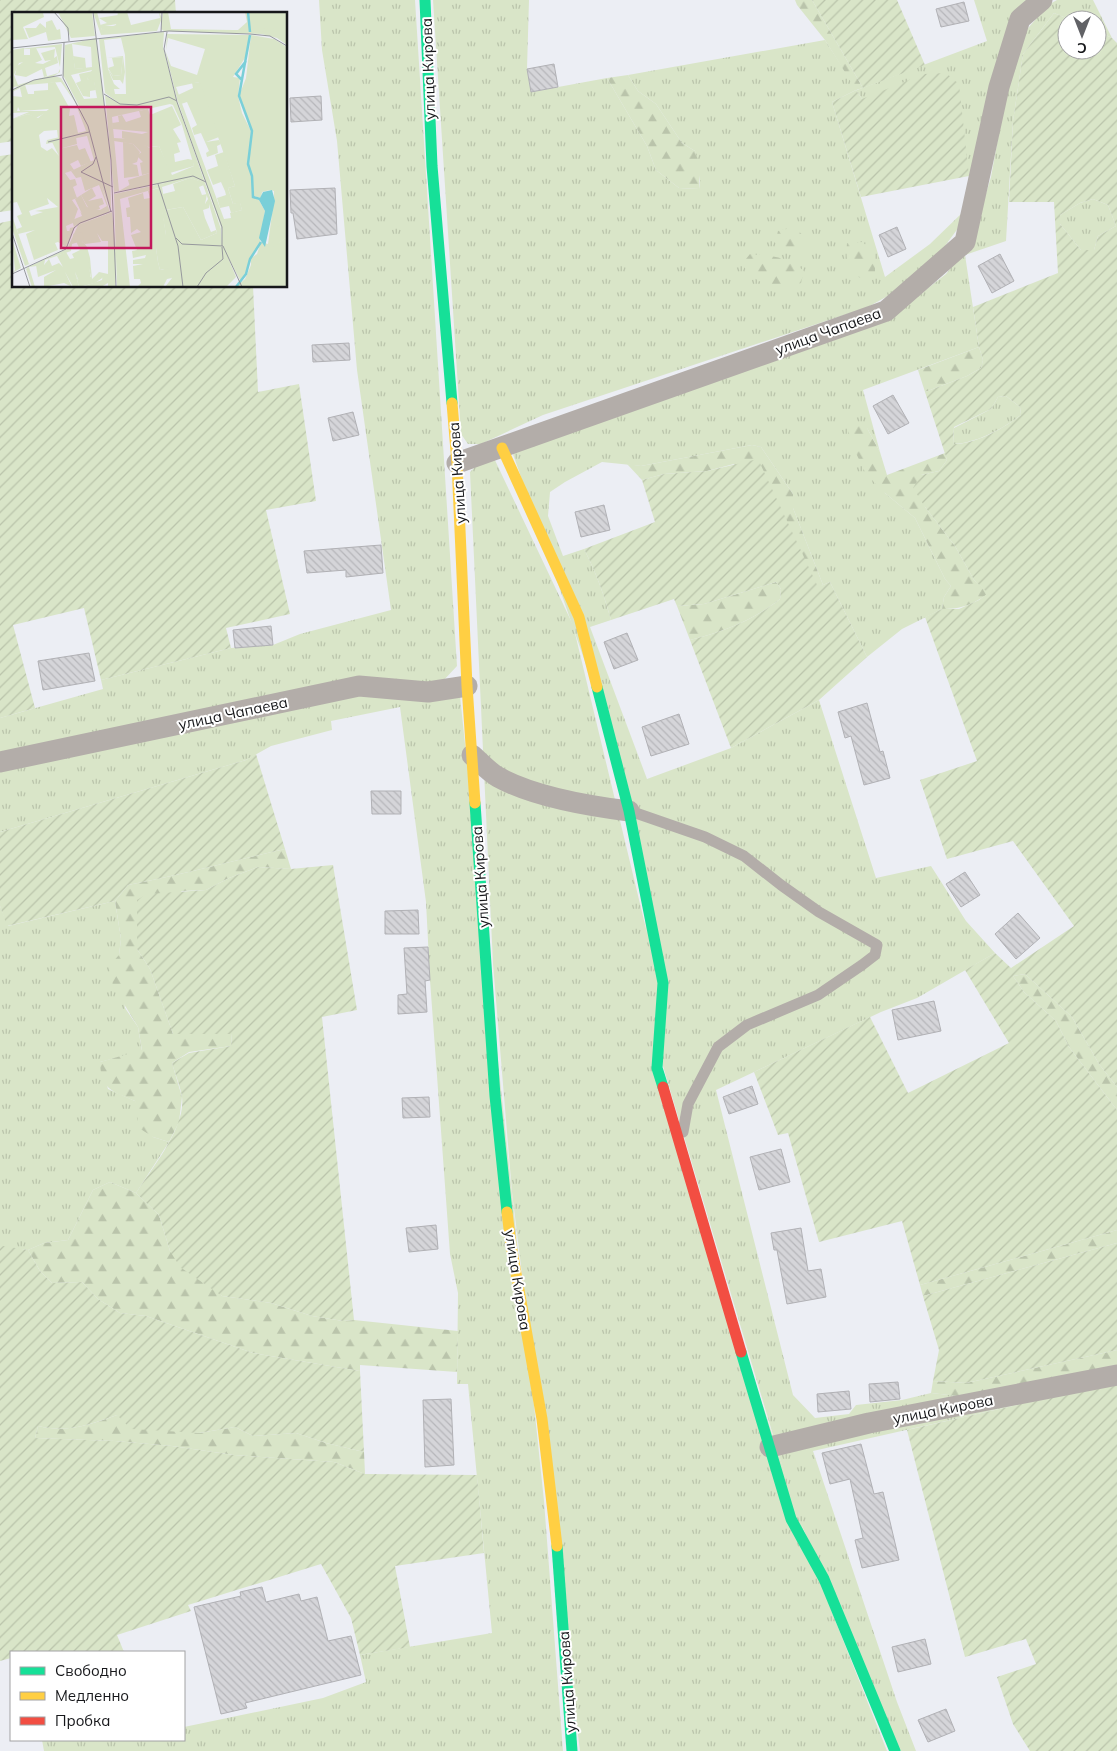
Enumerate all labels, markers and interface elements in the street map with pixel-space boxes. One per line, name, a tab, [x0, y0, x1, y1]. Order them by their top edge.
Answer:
north arrow	[1057, 10, 1107, 60]
inset map	[12, 12, 288, 288]
street label: улица Кирова	[417, 18, 439, 120]
text: С	[1077, 39, 1087, 57]
street label: улица Чапаева	[773, 303, 883, 359]
street label: улица Кирова	[444, 422, 470, 524]
street label: улица Чапаева	[177, 692, 289, 734]
street label: улица Кирова	[467, 826, 493, 928]
street label: улица Кирова	[501, 1228, 535, 1332]
street label: улица Кирова	[891, 1390, 995, 1428]
street label: улица Кирова	[554, 1631, 580, 1733]
legend	[10, 1651, 185, 1741]
text: Свободно	[55, 1661, 127, 1680]
text: Медленно	[55, 1686, 129, 1705]
text: Пробка	[55, 1711, 110, 1730]

